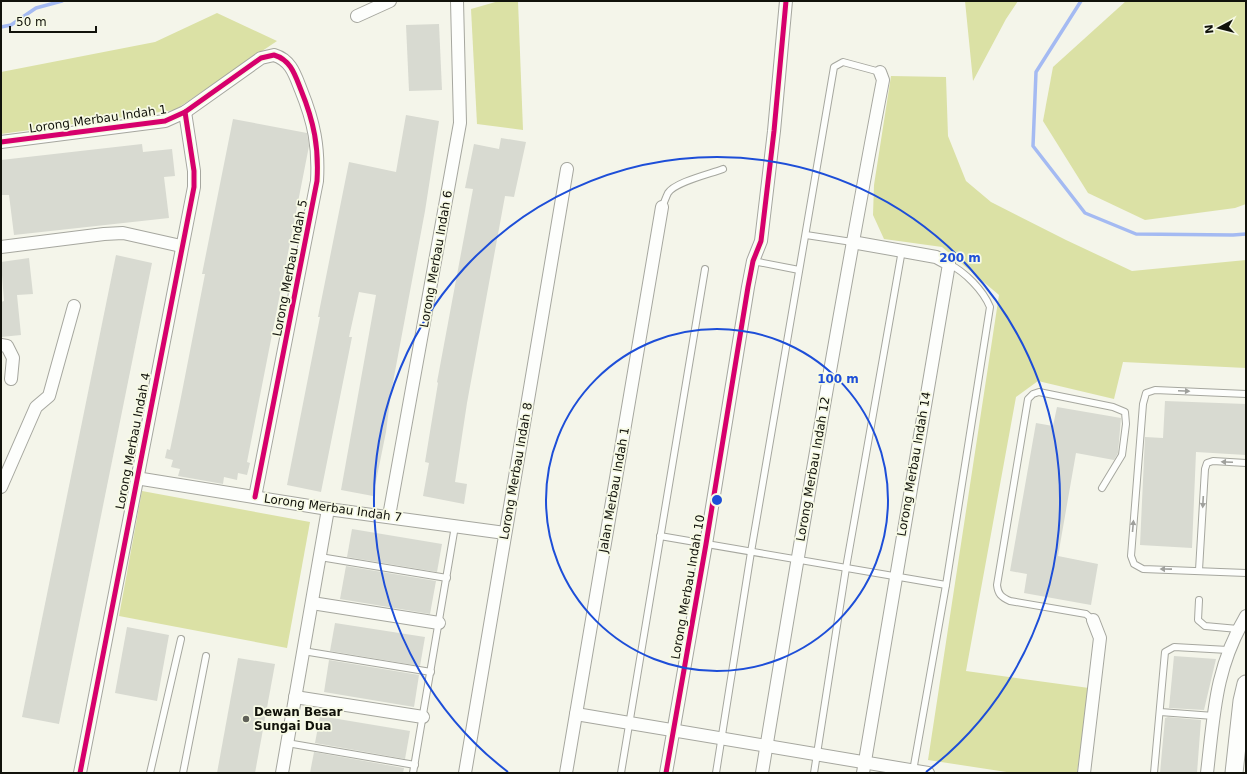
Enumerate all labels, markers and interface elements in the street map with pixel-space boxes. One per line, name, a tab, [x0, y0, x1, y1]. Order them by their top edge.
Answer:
scale bar	[10, 8, 96, 34]
north arrow	[1199, 8, 1239, 48]
text: 50 m	[16, 15, 47, 29]
text: N	[1203, 24, 1217, 35]
street label: Lorong Merbau Indah 1	[28, 102, 168, 136]
street label: Lorong Merbau Indah 6	[417, 189, 455, 329]
street label: Lorong Merbau Indah 5	[270, 198, 310, 338]
text: 200 m	[939, 251, 981, 265]
street label: Lorong Merbau Indah 4	[113, 371, 153, 511]
text: 100 m	[817, 372, 859, 386]
one-way arrow	[1178, 388, 1190, 395]
street label: Lorong Merbau Indah 14	[894, 391, 934, 537]
street label: Lorong Merbau Indah 12	[793, 396, 833, 542]
street label: Lorong Merbau Indah 8	[497, 401, 535, 541]
street label: Jalan Merbau Indah 1	[596, 426, 632, 555]
one-way arrow	[1220, 459, 1233, 465]
street label: Lorong Merbau Indah 7	[263, 491, 403, 525]
centre of rings	[710, 493, 724, 507]
one-way arrow	[1199, 495, 1206, 508]
street label: Lorong Merbau Indah 10	[668, 514, 708, 660]
one-way arrow	[1129, 520, 1136, 532]
one-way arrow	[1159, 566, 1172, 572]
place label: Dewan Besar Sungai Dua	[254, 705, 343, 733]
marker: Dewan Besar Sungai Dua	[241, 714, 251, 724]

